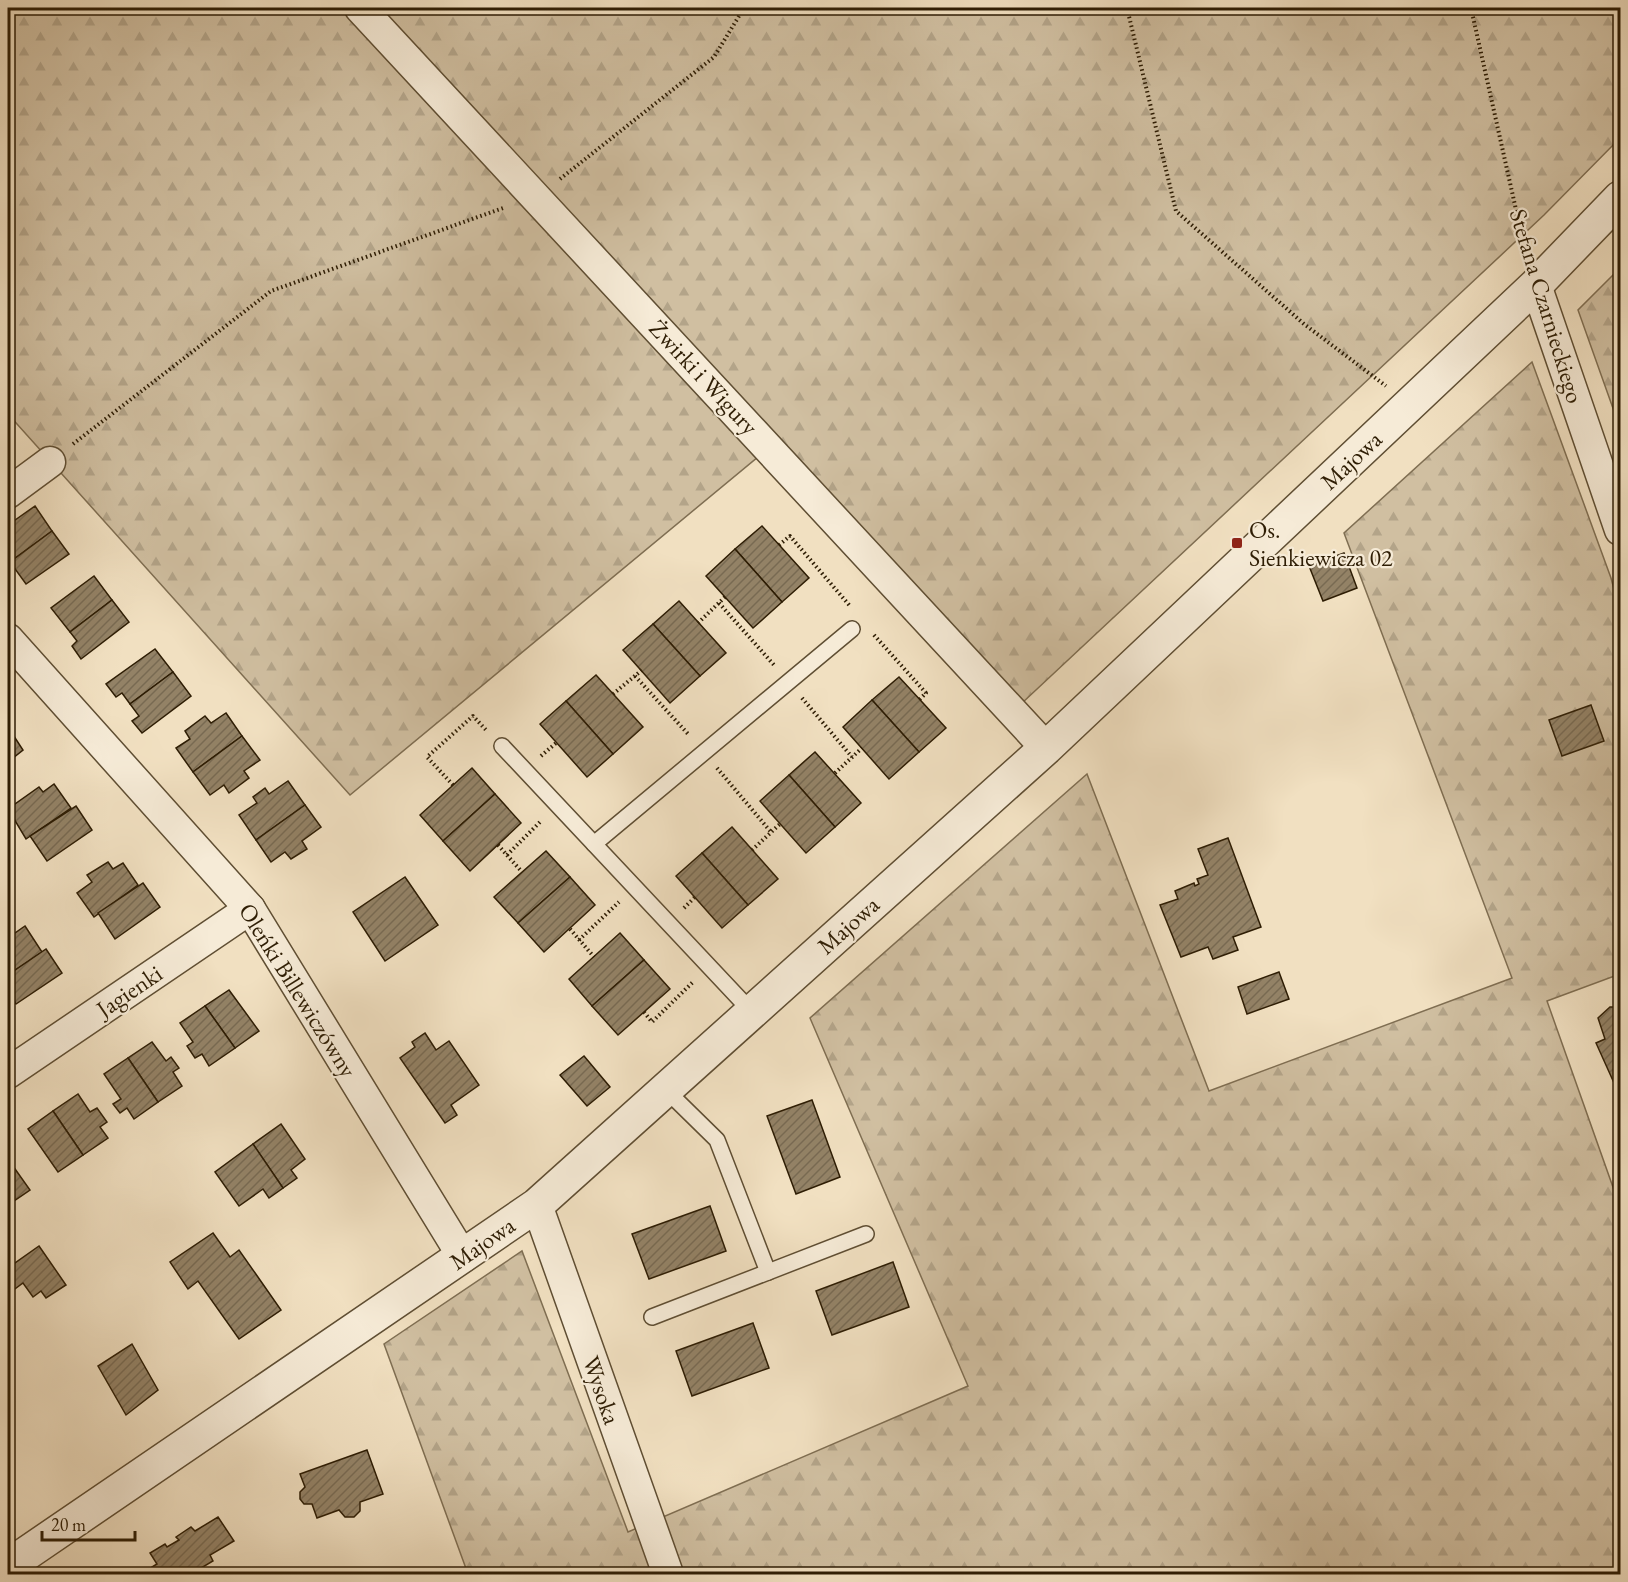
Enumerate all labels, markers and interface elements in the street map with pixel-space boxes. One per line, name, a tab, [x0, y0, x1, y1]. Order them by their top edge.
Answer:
street label: Stefana Czarnieckiego	[1503, 205, 1591, 407]
street label: Żwirki i Wigury	[643, 313, 766, 441]
street label: Majowa	[1314, 423, 1389, 496]
place label: Os. Sienkiewicza 02	[1249, 514, 1393, 573]
marker: Os. Sienkiewicza 02	[1230, 536, 1244, 550]
street label: Majowa	[810, 889, 886, 961]
street label: Oleńki Billewiczówny	[232, 897, 364, 1083]
street label: Jagienki	[88, 958, 168, 1025]
street label: Majowa	[443, 1209, 521, 1277]
street label: Wysoka	[576, 1352, 628, 1429]
scale bar	[42, 1504, 135, 1542]
text: 20 m	[51, 1513, 86, 1536]

